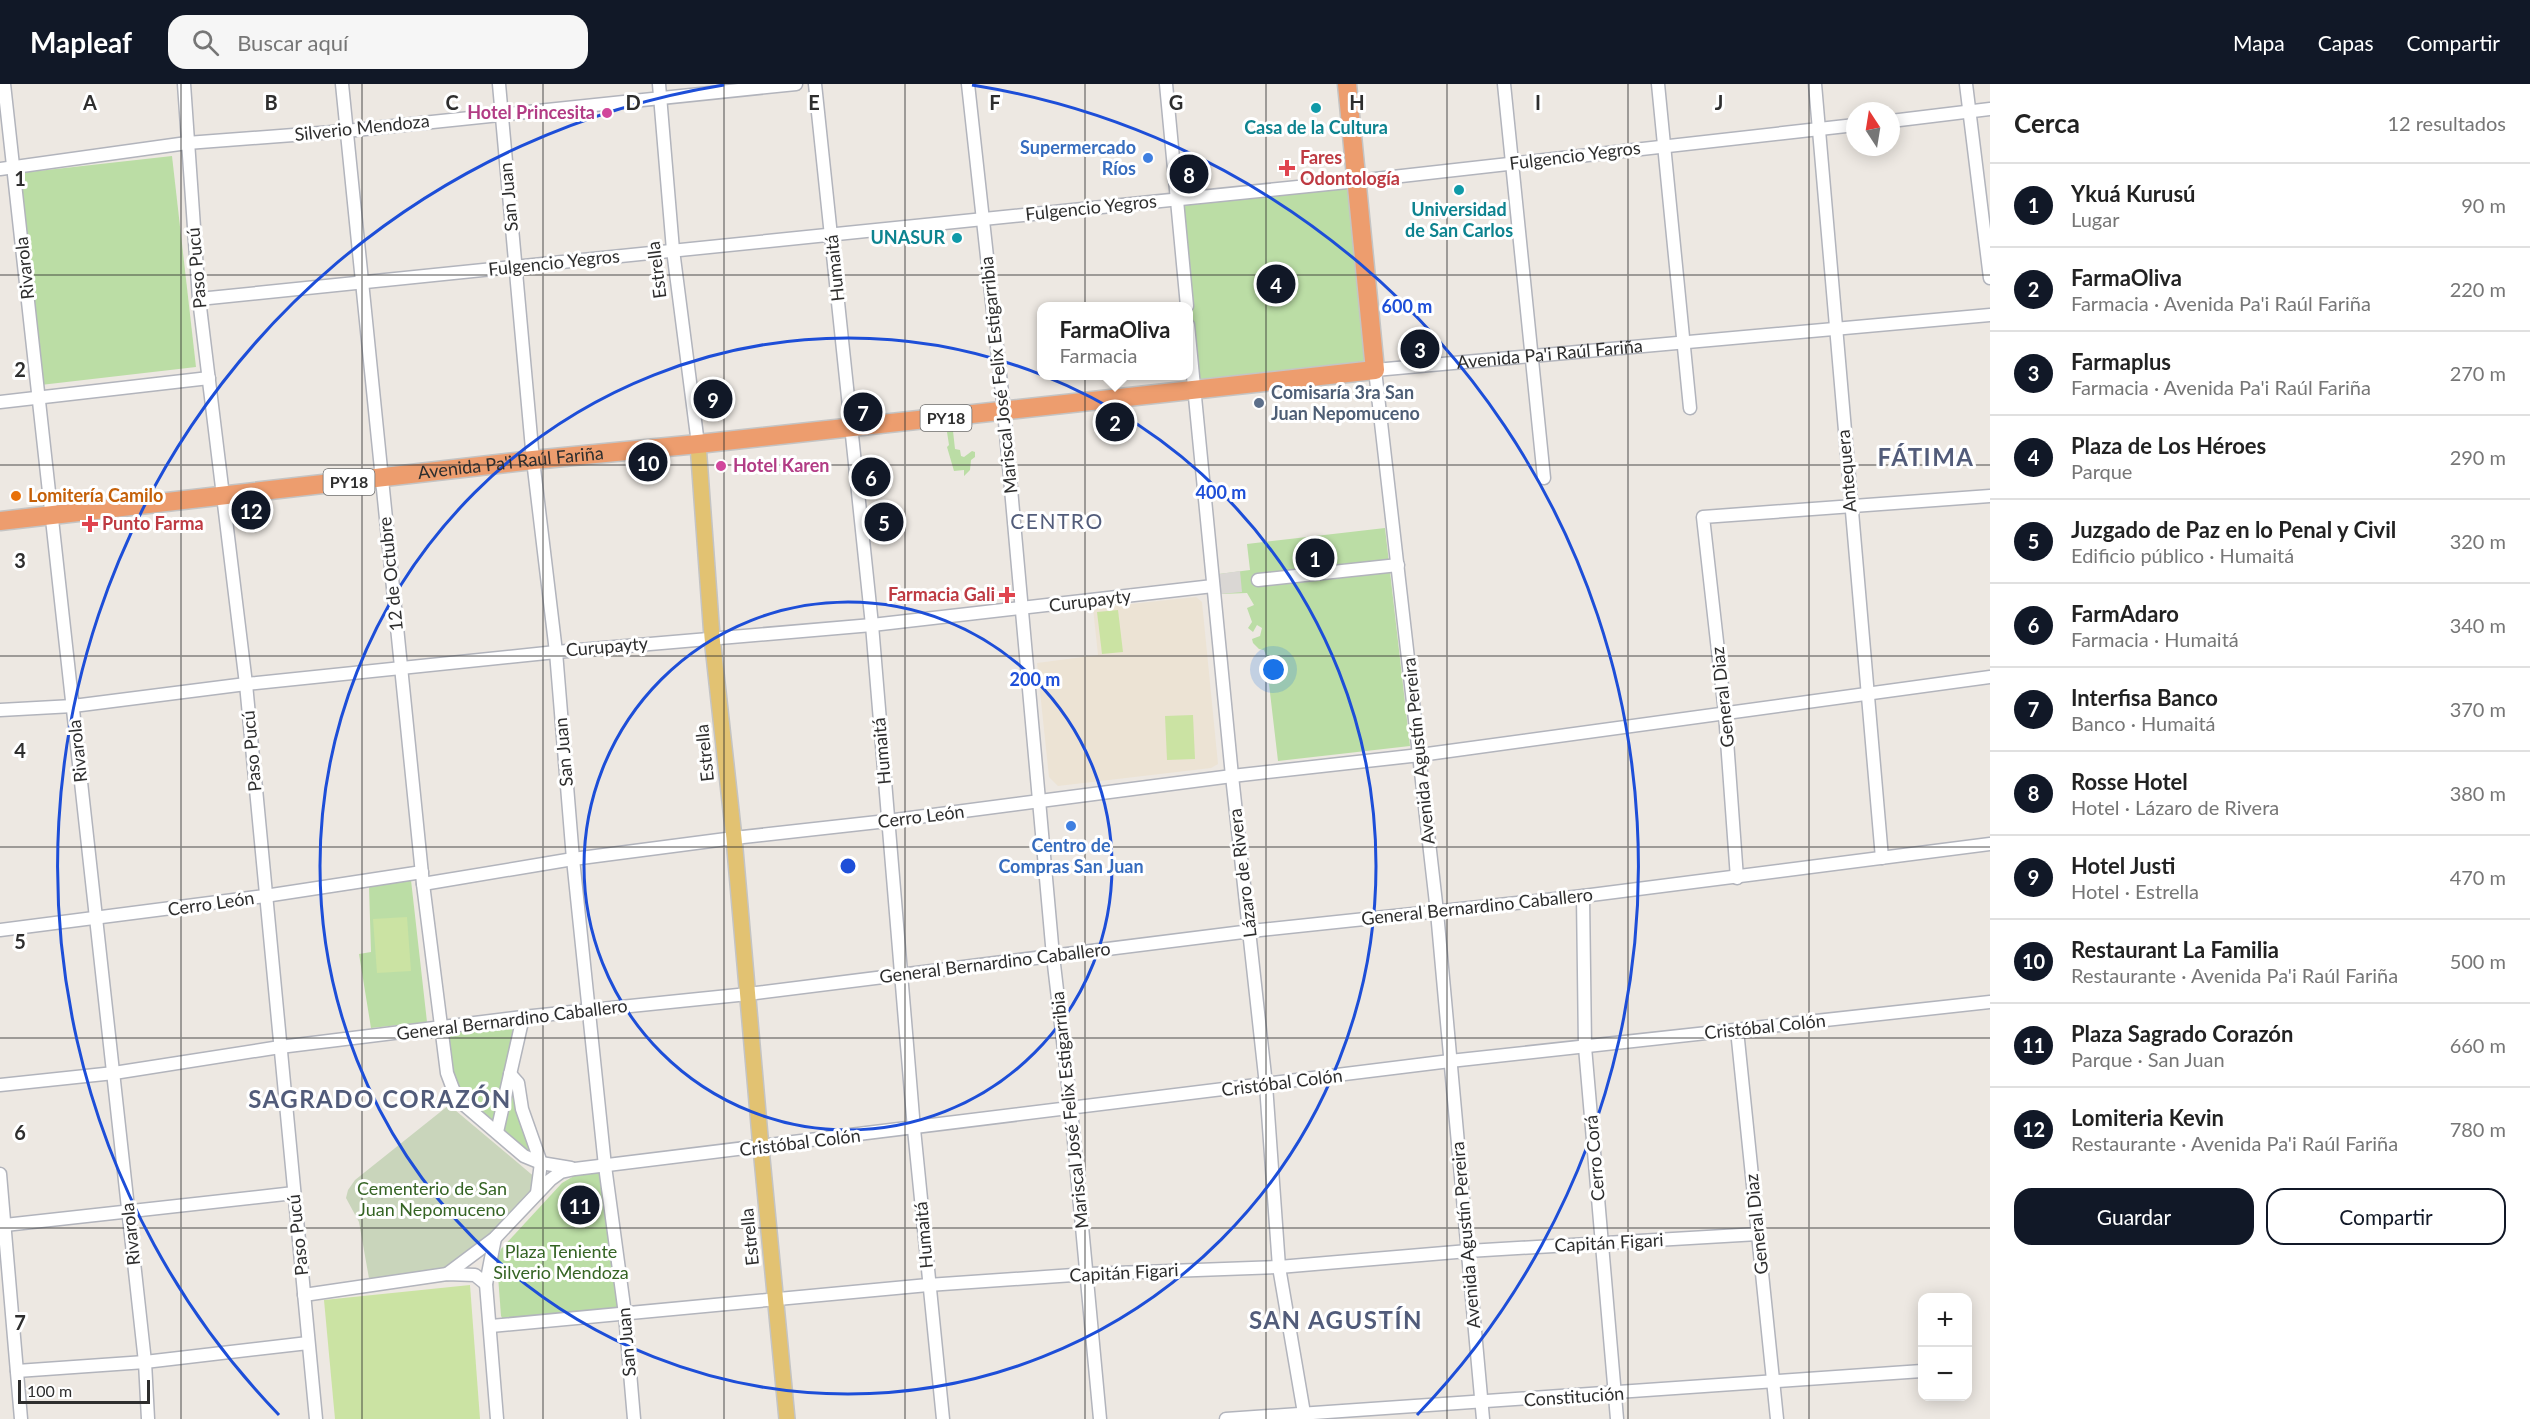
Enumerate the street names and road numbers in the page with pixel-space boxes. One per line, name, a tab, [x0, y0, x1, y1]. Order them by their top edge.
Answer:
street label: Silverio Mendoza	[293, 109, 431, 145]
street label: Fulgencio Yegros	[1508, 136, 1642, 174]
street label: San Juan	[494, 162, 522, 232]
street label: Fulgencio Yegros	[1024, 189, 1158, 225]
street label: Paso Pucú	[181, 227, 211, 310]
street label: Humaitá	[820, 234, 848, 303]
street label: Rivarola	[10, 236, 38, 301]
street label: Estrella	[642, 240, 670, 300]
street label: Fulgencio Yegros	[487, 244, 621, 280]
street label: Mariscal José Felix Estigarribia	[975, 255, 1021, 495]
street label: Avenida Pa'i Raúl Fariña	[1456, 334, 1644, 373]
road number: PY18	[920, 405, 972, 431]
street label: Antequera	[1831, 429, 1861, 513]
street label: Avenida Pa'i Raúl Fariña	[417, 441, 605, 483]
road number: PY18	[324, 469, 374, 495]
street label: 12 de Octubre	[373, 516, 407, 632]
street label: Curupayty	[1048, 584, 1133, 616]
street label: Curupayty	[565, 631, 650, 661]
street label: General Diaz	[1706, 646, 1738, 749]
street label: Avenida Agustín Pereira	[1397, 657, 1439, 846]
street label: Paso Pucú	[236, 710, 266, 793]
street label: San Juan	[549, 717, 577, 787]
street label: Humaitá	[867, 717, 895, 785]
street label: Rivarola	[63, 719, 91, 784]
street label: Estrella	[690, 723, 718, 783]
street label: Cerro León	[876, 800, 966, 832]
street label: Lázaro de Rivera	[1223, 807, 1261, 939]
street label: General Bernardino Caballero	[1360, 883, 1594, 929]
street label: Cerro León	[166, 886, 256, 920]
street label: General Bernardino Caballero	[878, 937, 1112, 987]
street label: Mariscal José Felix Estigarribia	[1046, 990, 1092, 1230]
street label: General Bernardino Caballero	[395, 994, 629, 1044]
street label: Cristóbal Colón	[1703, 1009, 1827, 1043]
street label: Cristóbal Colón	[1220, 1064, 1344, 1100]
street label: Cerro Corá	[1579, 1114, 1609, 1202]
street label: Cristóbal Colón	[738, 1124, 862, 1160]
street label: Avenida Agustín Pereira	[1446, 1141, 1484, 1330]
street label: General Diaz	[1740, 1173, 1772, 1276]
street label: Paso Pucú	[282, 1193, 312, 1277]
street label: Humaitá	[909, 1201, 937, 1269]
street label: Rivarola	[116, 1202, 144, 1267]
street label: Estrella	[735, 1207, 763, 1267]
street label: Capitán Figari	[1554, 1228, 1664, 1256]
street label: Capitán Figari	[1069, 1258, 1179, 1286]
street label: San Juan	[612, 1307, 640, 1377]
street label: Constitución	[1523, 1382, 1625, 1410]

